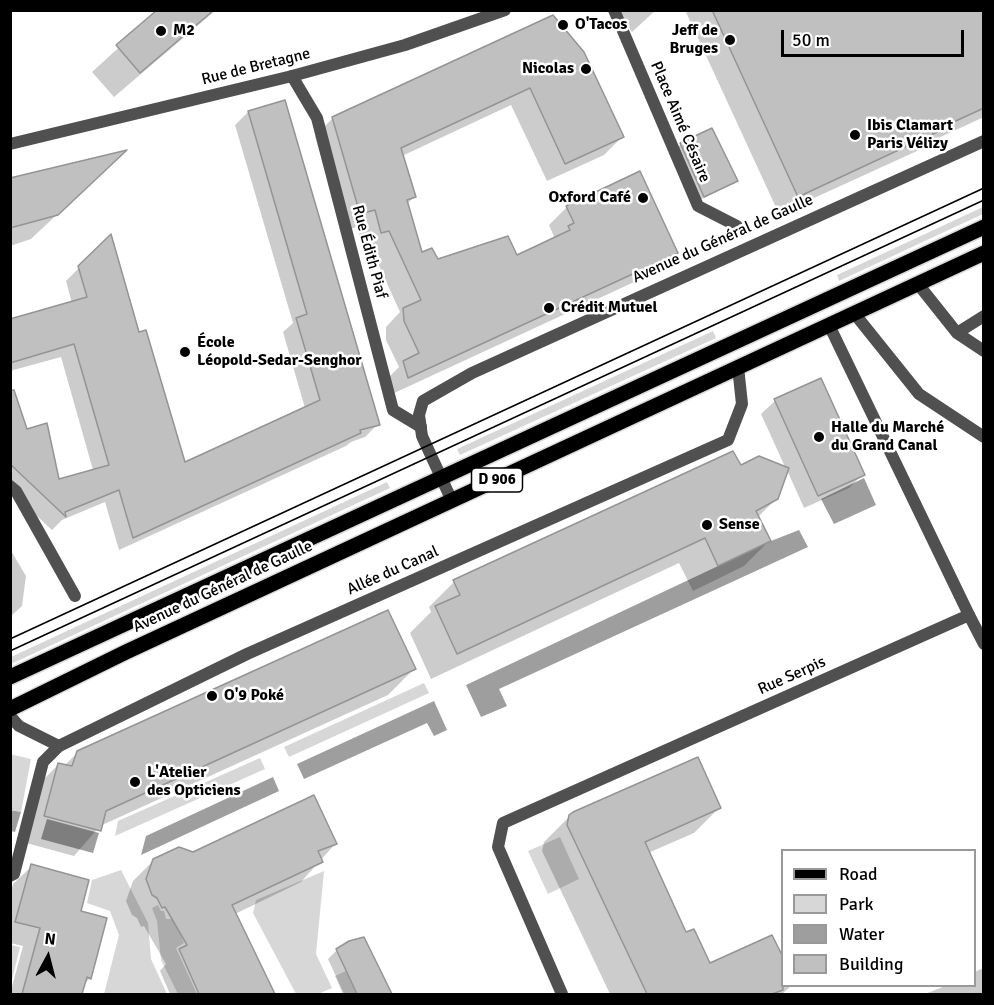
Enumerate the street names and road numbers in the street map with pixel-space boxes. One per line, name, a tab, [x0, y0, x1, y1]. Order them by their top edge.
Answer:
street label: Rue de Bretagne	[200, 44, 312, 90]
street label: Place Aimé Césaire	[646, 58, 714, 186]
street label: Avenue du Général de Gaulle	[630, 190, 816, 288]
street label: Rue Édith Piaf	[347, 203, 391, 301]
road number: D 906	[472, 468, 522, 492]
street label: Avenue du Général de Gaulle	[130, 537, 316, 637]
street label: Allée du Canal	[344, 542, 442, 600]
street label: Rue Serpis	[755, 653, 829, 699]

